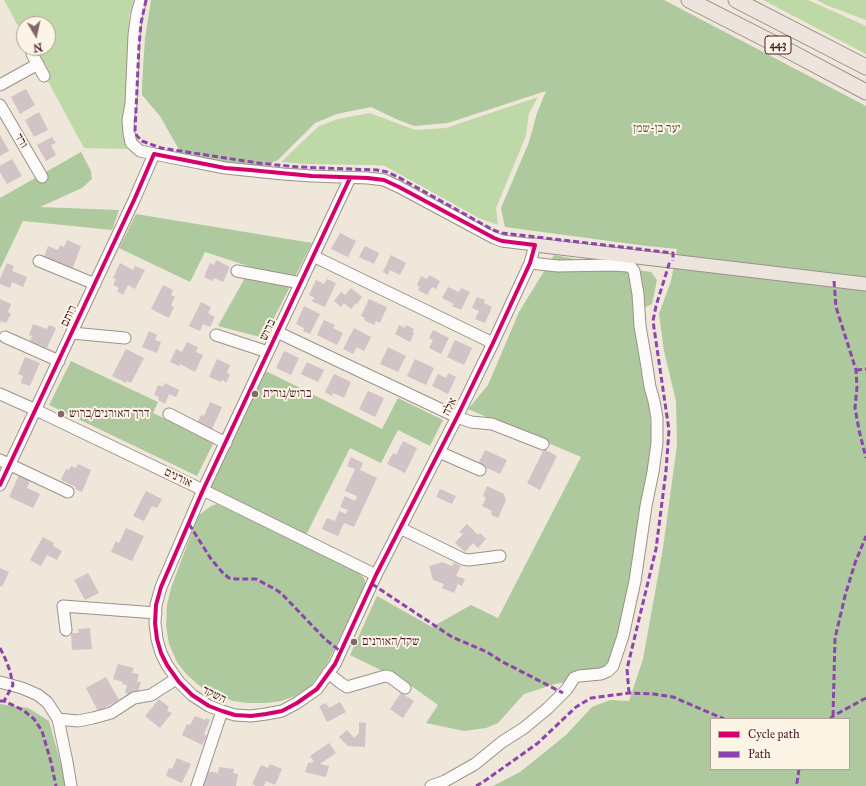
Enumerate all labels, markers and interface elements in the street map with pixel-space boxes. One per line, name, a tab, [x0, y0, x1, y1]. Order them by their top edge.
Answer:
north arrow	[16, 16, 56, 56]
road number: 443	[765, 36, 791, 54]
text: N	[32, 40, 43, 55]
park label: יער בן-שמן	[633, 122, 681, 136]
street label: ורד	[11, 131, 31, 151]
street label: רותם	[58, 303, 80, 329]
street label: ברוש	[257, 317, 279, 343]
place label: ברוש/נורית	[263, 387, 311, 401]
marker: ברוש/נורית	[250, 389, 260, 399]
street label: אלה	[439, 395, 461, 419]
place label: דרך האורנים/ברוש	[69, 407, 149, 421]
marker: דרך האורנים/ברוש	[56, 409, 66, 419]
street label: אורנים	[162, 465, 194, 491]
place label: שקד/האורנים	[362, 635, 419, 649]
marker: שקד/האורנים	[349, 637, 359, 647]
street label: השקד	[200, 683, 228, 707]
legend	[710, 718, 850, 770]
text: Cycle path	[748, 727, 800, 741]
text: Path	[748, 747, 771, 761]

